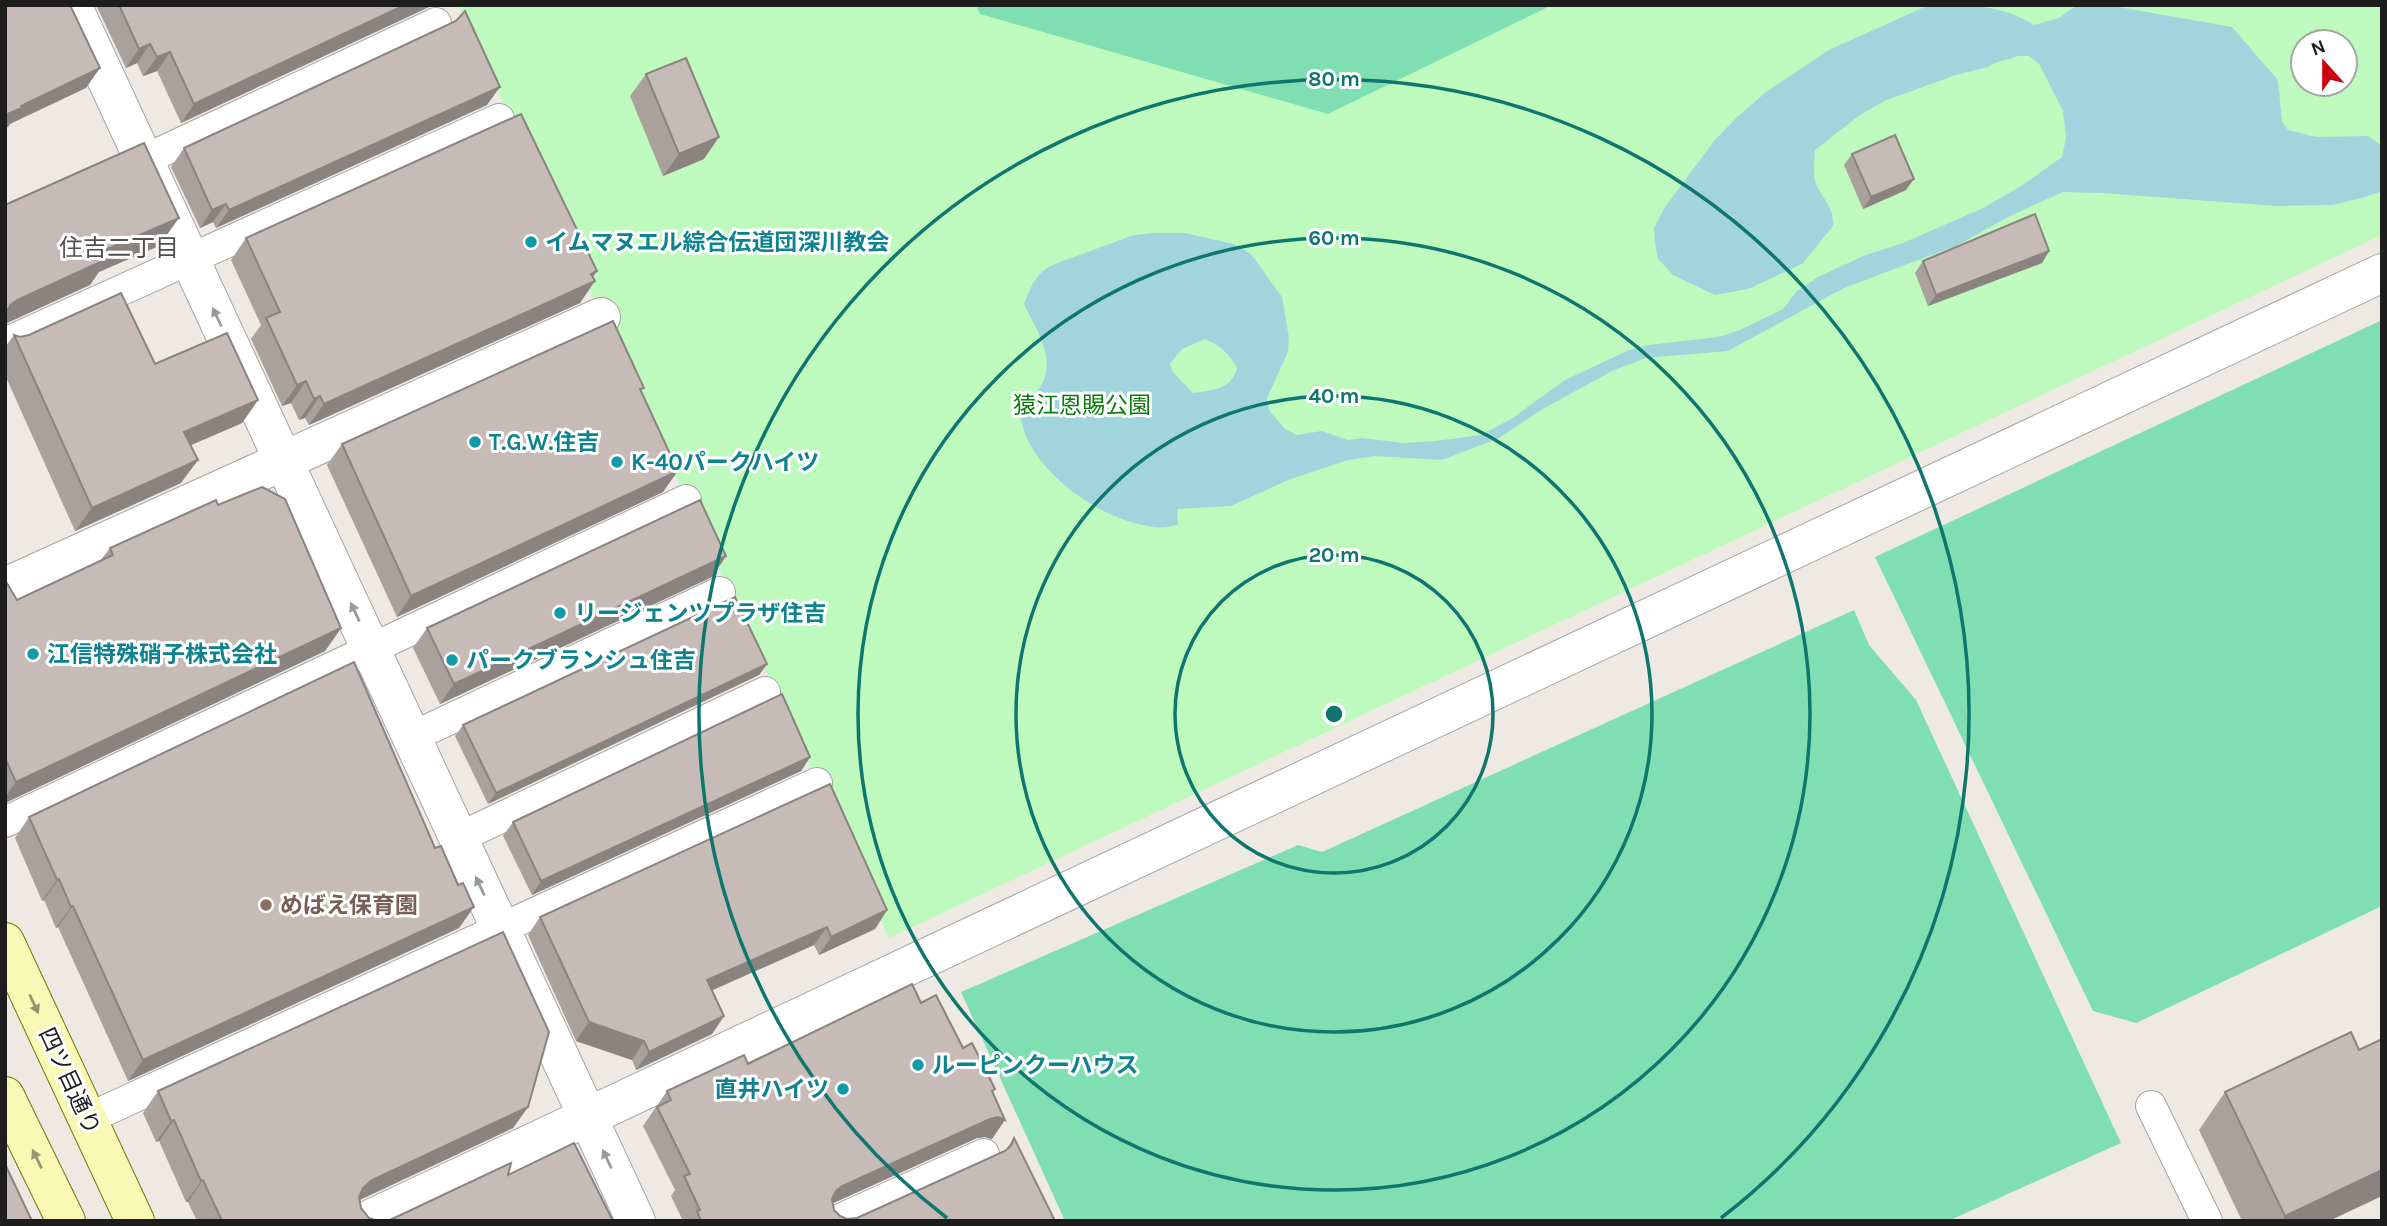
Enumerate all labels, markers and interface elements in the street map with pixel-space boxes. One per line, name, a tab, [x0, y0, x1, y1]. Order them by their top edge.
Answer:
north arrow	[2289, 28, 2359, 98]
text: N	[2308, 35, 2329, 61]
text: 80 m	[1308, 67, 1360, 91]
text: 60 m	[1308, 226, 1360, 250]
place label: イムマヌエル綜合伝道団深川教会	[545, 229, 890, 256]
district label: 住吉二丁目	[59, 234, 179, 262]
marker: イムマヌエル綜合伝道団深川教会	[523, 234, 539, 250]
one-way arrow	[211, 307, 222, 328]
text: 40 m	[1308, 384, 1360, 408]
park label: 猿江恩賜公園	[1013, 392, 1151, 419]
place label: T.G.W.住吉	[489, 429, 599, 456]
marker: T.G.W.住吉	[467, 434, 483, 450]
place label: K-40パークハイツ	[631, 449, 819, 476]
marker: K-40パークハイツ	[609, 454, 625, 470]
text: 20 m	[1308, 543, 1360, 567]
place label: リージェンツプラザ住吉	[574, 600, 827, 627]
one-way arrow	[349, 602, 360, 622]
marker: リージェンツプラザ住吉	[552, 605, 568, 621]
place label: 江信特殊硝子株式会社	[47, 641, 277, 668]
marker: 江信特殊硝子株式会社	[25, 646, 41, 662]
place label: パークブランシュ住吉	[466, 647, 696, 674]
marker: パークブランシュ住吉	[444, 652, 460, 668]
centre of rings	[1322, 702, 1346, 726]
one-way arrow	[474, 876, 486, 896]
place label: めばえ保育園	[280, 892, 418, 919]
marker: めばえ保育園	[258, 897, 274, 913]
one-way arrow	[28, 994, 40, 1014]
street label: 四ツ目通り	[33, 1023, 106, 1139]
place label: ルーピンクーハウス	[932, 1052, 1139, 1079]
marker: ルーピンクーハウス	[910, 1057, 926, 1073]
place label: 直井ハイツ	[714, 1076, 829, 1103]
marker: 直井ハイツ	[835, 1081, 851, 1097]
one-way arrow	[31, 1149, 42, 1169]
one-way arrow	[601, 1149, 613, 1169]

